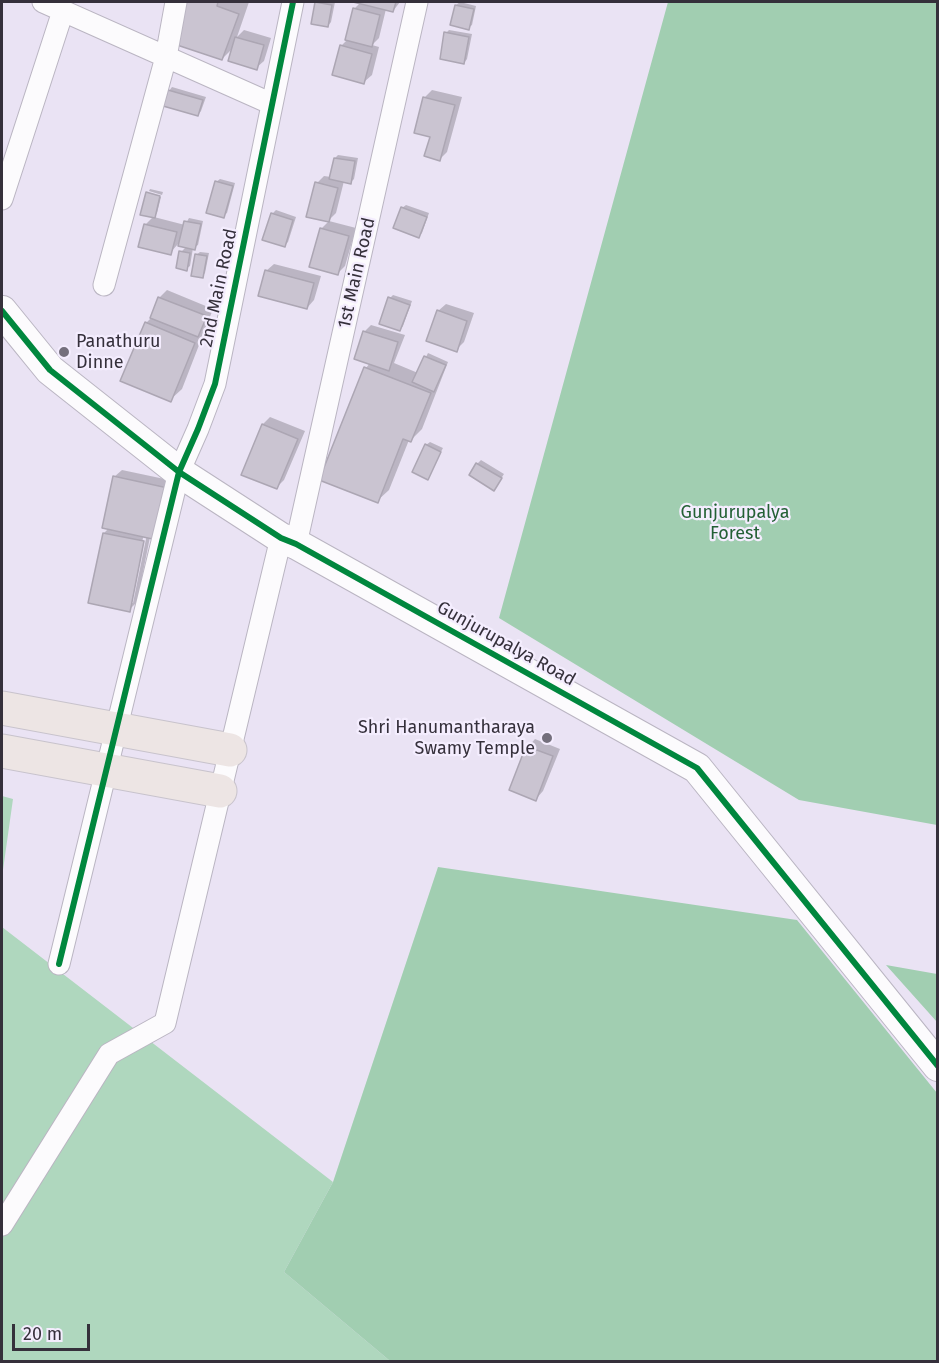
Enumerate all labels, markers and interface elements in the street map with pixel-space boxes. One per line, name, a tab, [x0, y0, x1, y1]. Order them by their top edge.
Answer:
street label: 1st Main Road	[334, 215, 380, 331]
street label: 2nd Main Road	[196, 227, 242, 349]
place label: Panathuru Dinne	[76, 331, 161, 374]
marker: Panathuru Dinne	[57, 345, 71, 359]
park label: Gunjurupalya Forest	[681, 502, 789, 544]
street label: Gunjurupalya Road	[433, 597, 579, 691]
place label: Shri Hanumantharaya Swamy Temple	[358, 717, 535, 760]
marker: Shri Hanumantharaya Swamy Temple	[540, 731, 554, 745]
scale bar	[15, 1312, 93, 1350]
text: 20 m	[23, 1323, 62, 1345]

